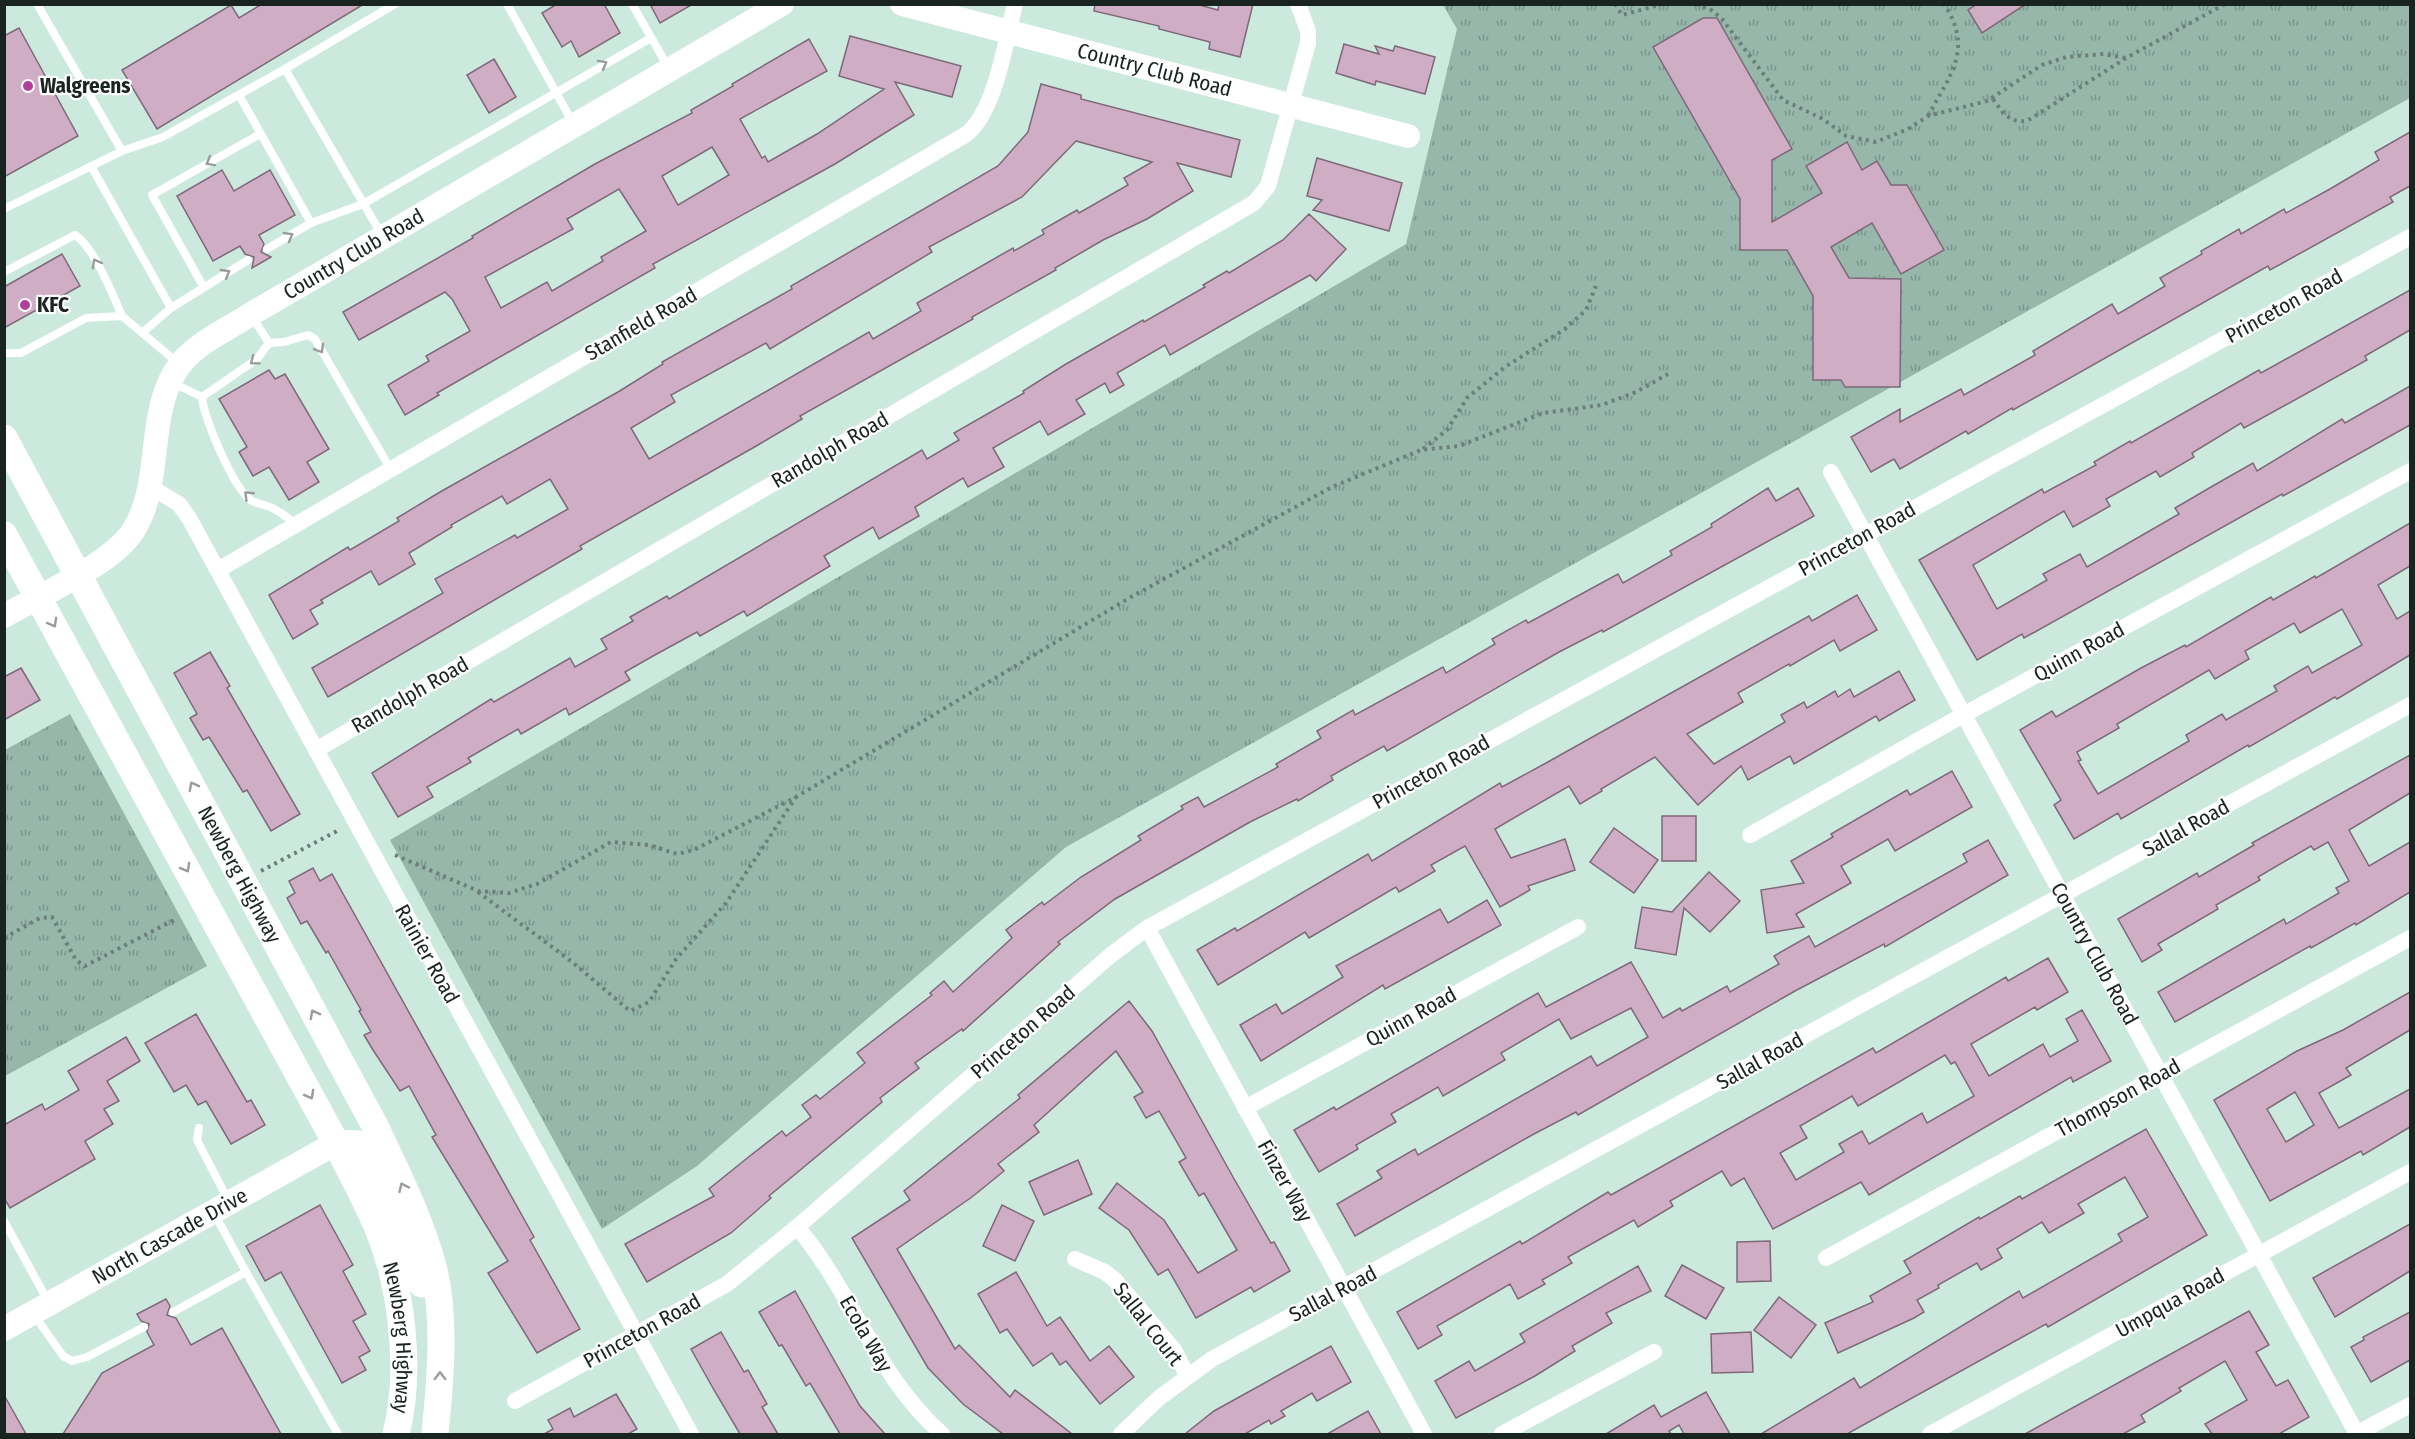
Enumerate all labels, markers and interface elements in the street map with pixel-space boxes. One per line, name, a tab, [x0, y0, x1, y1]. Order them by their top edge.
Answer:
street label: Country Club Road	[1075, 37, 1235, 102]
one-way arrow	[597, 60, 607, 71]
place label: Walgreens	[40, 73, 131, 99]
marker: Walgreens	[21, 79, 35, 93]
one-way arrow	[205, 155, 216, 166]
street label: Country Club Road	[279, 203, 429, 305]
one-way arrow	[283, 232, 293, 243]
one-way arrow	[92, 259, 103, 270]
street label: Princeton Road	[2221, 263, 2347, 349]
one-way arrow	[220, 269, 230, 280]
street label: Stanfield Road	[580, 281, 702, 367]
place label: KFC	[37, 292, 69, 318]
marker: KFC	[18, 298, 32, 312]
one-way arrow	[313, 342, 325, 353]
one-way arrow	[249, 354, 260, 365]
street label: Randolph Road	[767, 406, 893, 494]
one-way arrow	[244, 491, 255, 502]
street label: Princeton Road	[1794, 496, 1920, 582]
street label: Quinn Road	[2029, 616, 2129, 688]
one-way arrow	[46, 617, 57, 627]
street label: Randolph Road	[347, 651, 473, 739]
street label: Princeton Road	[1368, 729, 1494, 815]
one-way arrow	[189, 782, 200, 793]
street label: Sallal Road	[2138, 793, 2234, 863]
street label: Newberg Highway	[192, 801, 287, 948]
one-way arrow	[179, 862, 190, 872]
street label: Country Club Road	[2045, 878, 2144, 1030]
street label: Rainier Road	[389, 900, 465, 1008]
street label: Princeton Road	[965, 979, 1081, 1085]
street label: Quinn Road	[1361, 981, 1461, 1053]
one-way arrow	[310, 1010, 321, 1020]
street label: Sallal Road	[1712, 1026, 1808, 1096]
street label: Thompson Road	[2051, 1053, 2185, 1143]
one-way arrow	[303, 1088, 314, 1099]
street label: Finzer Way	[1252, 1135, 1319, 1227]
street label: North Cascade Drive	[88, 1182, 252, 1290]
one-way arrow	[399, 1183, 411, 1194]
street label: Newberg Highway	[377, 1259, 417, 1416]
street label: Sallal Road	[1285, 1260, 1381, 1328]
street label: Umpqua Road	[2111, 1262, 2229, 1344]
street label: Sallal Court	[1107, 1277, 1189, 1371]
street label: Princeton Road	[579, 1288, 705, 1374]
street label: Ecola Way	[834, 1291, 899, 1377]
one-way arrow	[434, 1372, 446, 1381]

